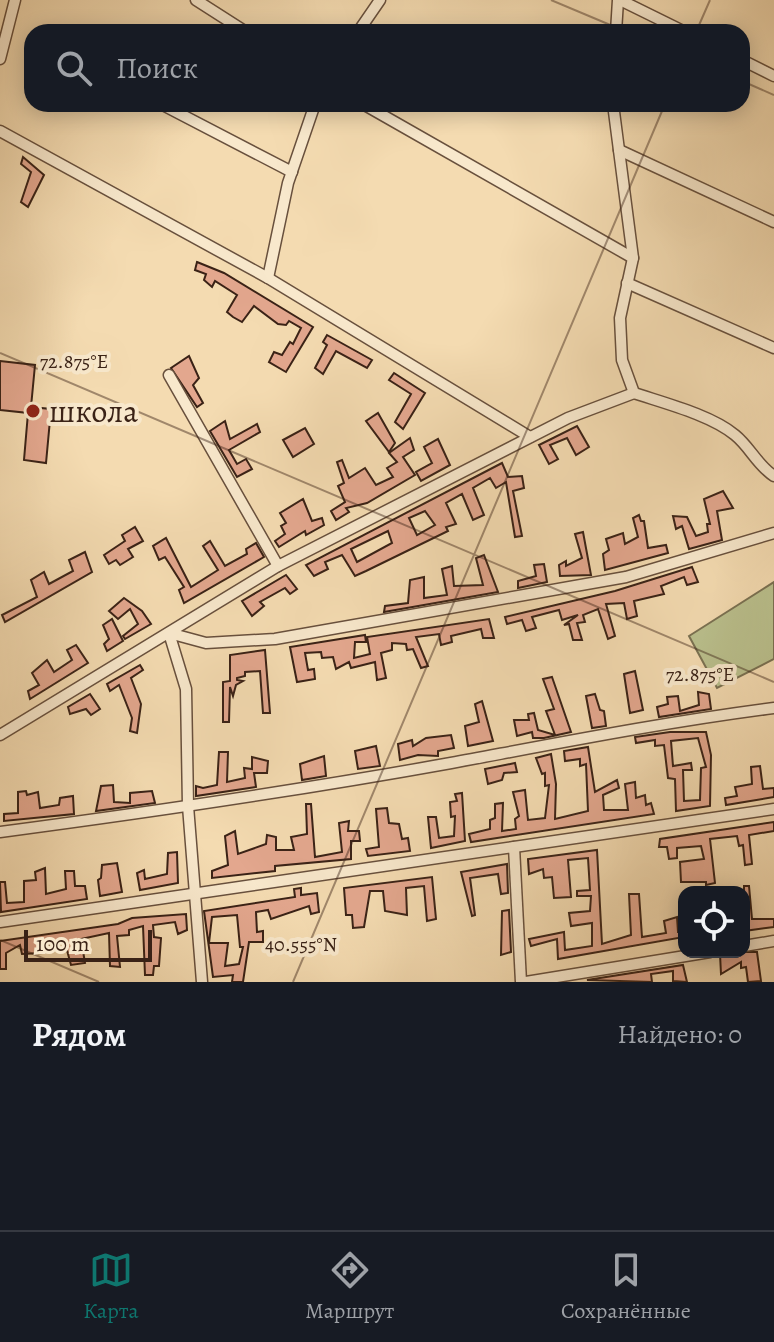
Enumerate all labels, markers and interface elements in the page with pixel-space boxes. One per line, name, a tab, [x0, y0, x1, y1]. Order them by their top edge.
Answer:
search box	[24, 24, 750, 112]
icon: search	[52, 46, 96, 90]
text: Поиск	[116, 48, 198, 88]
text: 72.875°E	[40, 348, 108, 375]
place label: школа	[49, 389, 138, 433]
marker: школа	[24, 402, 42, 420]
text: 72.875°E	[666, 661, 734, 688]
map controls	[678, 886, 750, 958]
button: locate	[678, 886, 750, 958]
scale bar	[24, 926, 152, 962]
text: 100 m	[36, 929, 90, 959]
text: 40.555°N	[265, 931, 337, 958]
text: Рядом	[32, 1011, 126, 1058]
text: Найдено: 0	[618, 1017, 742, 1052]
tab: Карта	[83, 1248, 139, 1326]
tab: Маршрут	[305, 1248, 394, 1326]
tab: Сохранённые	[561, 1248, 691, 1326]

